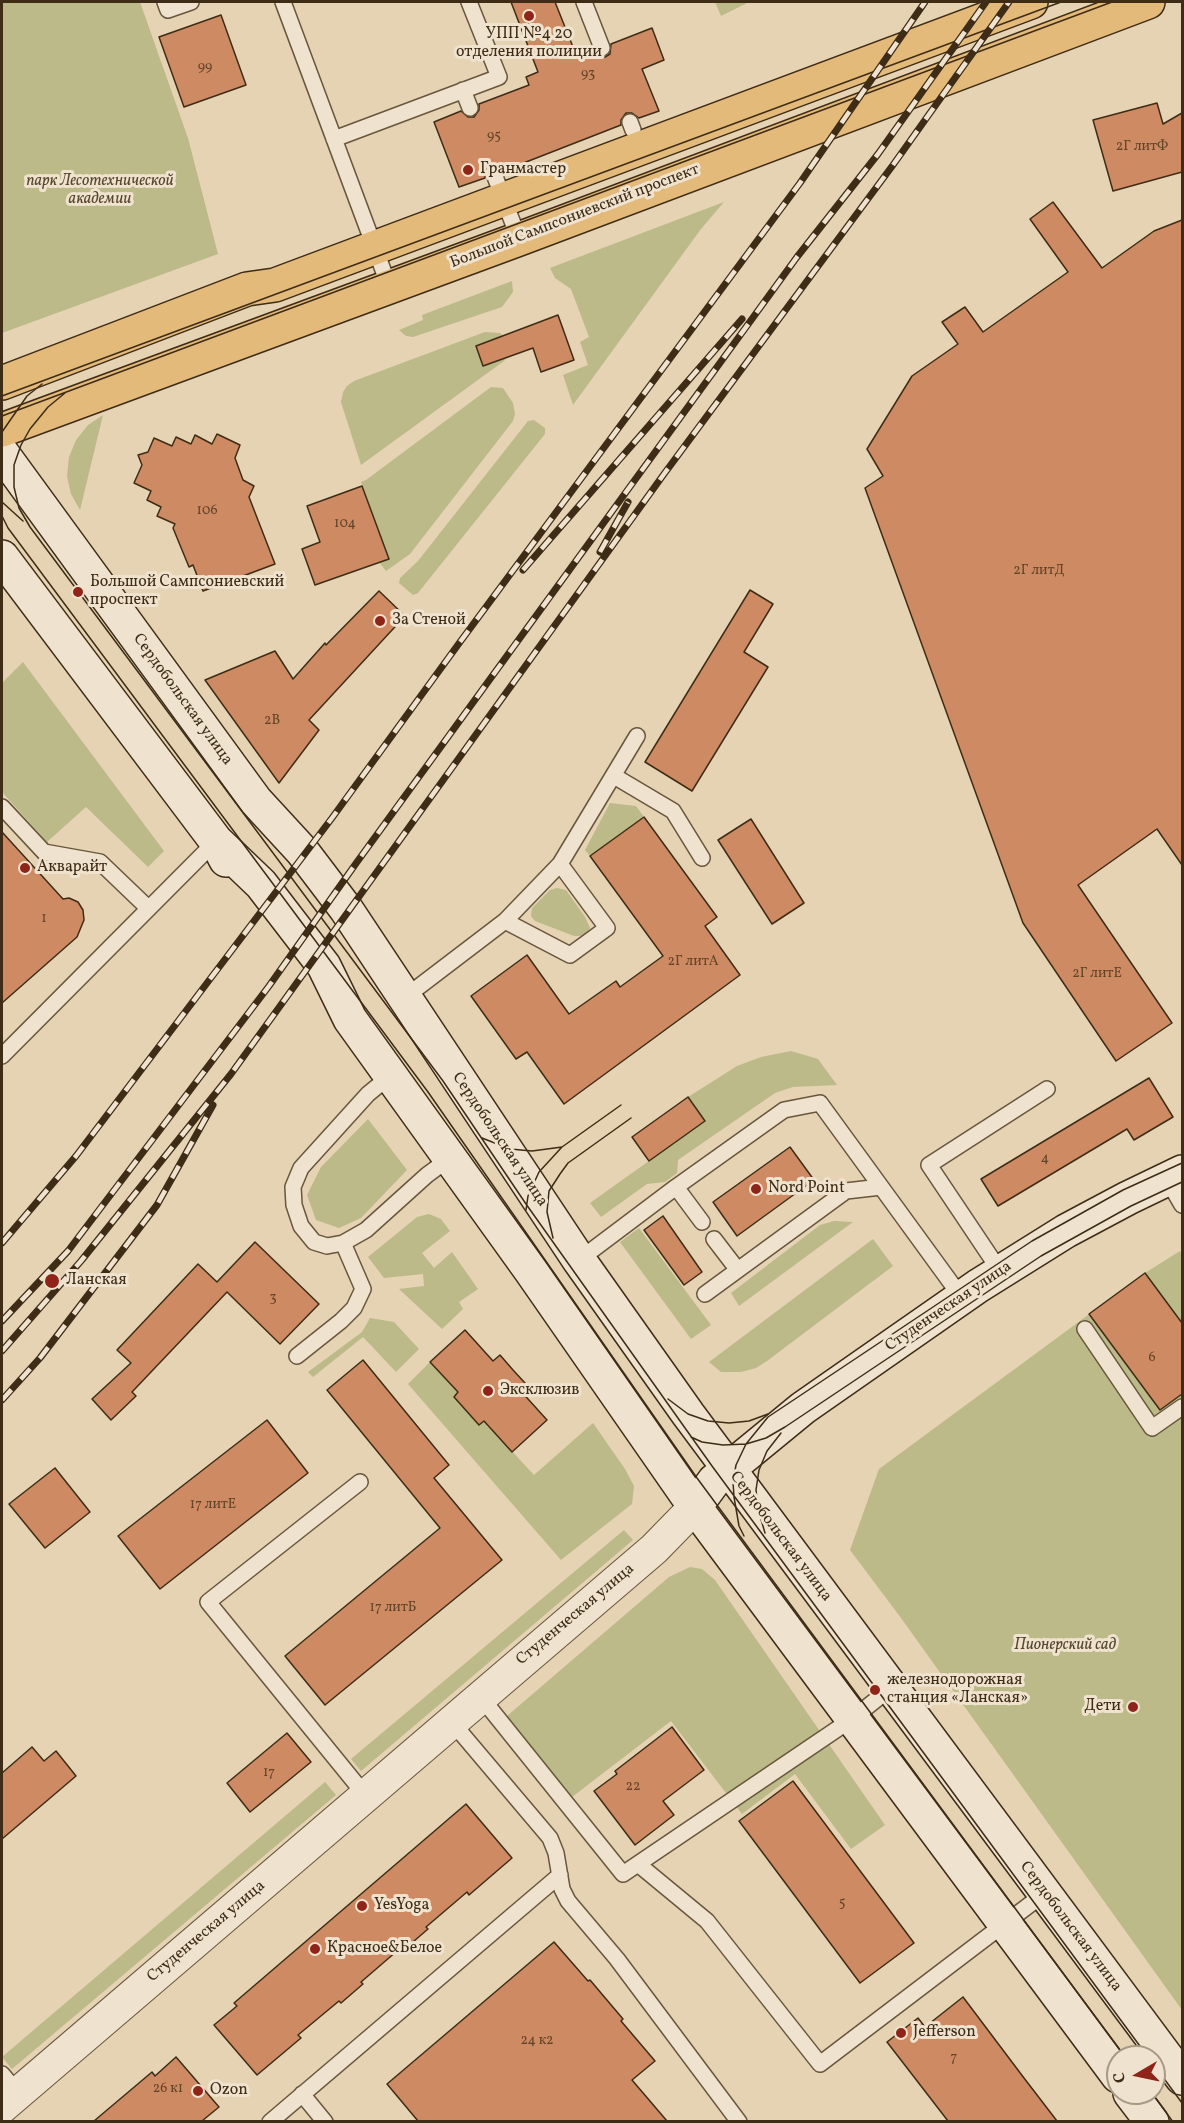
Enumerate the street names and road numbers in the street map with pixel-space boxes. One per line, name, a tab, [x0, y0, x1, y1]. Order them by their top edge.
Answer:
street label: Большой Сампсониевский проспект	[448, 161, 702, 273]
street label: Сердобольская улица	[128, 630, 236, 770]
street label: Сердобольская улица	[447, 1069, 551, 1211]
street label: Студенческая улица	[882, 1258, 1016, 1356]
street label: Сердобольская улица	[725, 1468, 835, 1606]
street label: Студенческая улица	[513, 1560, 639, 1670]
street label: Сердобольская улица	[1015, 1858, 1125, 1996]
street label: Студенческая улица	[144, 1877, 270, 1987]

